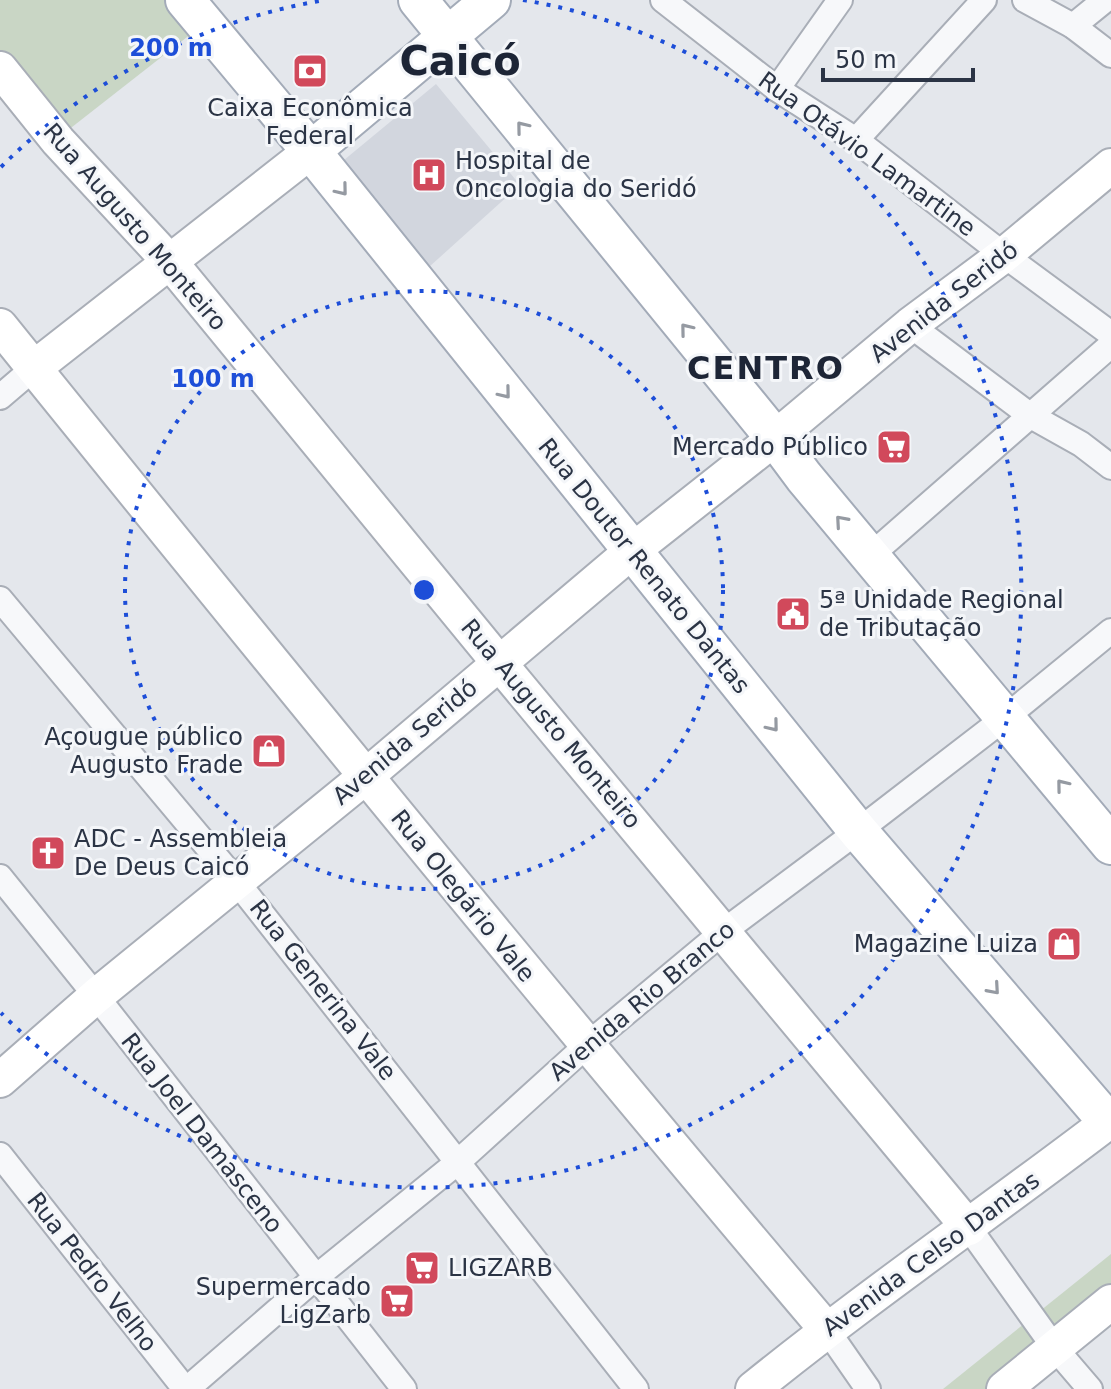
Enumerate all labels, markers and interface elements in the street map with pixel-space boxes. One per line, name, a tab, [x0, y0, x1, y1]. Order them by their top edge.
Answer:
scale bar	[823, 32, 973, 82]
text: 200 m	[129, 34, 213, 62]
district label: Caicó	[399, 38, 521, 84]
text: 50 m	[835, 46, 897, 74]
bank icon: Caixa Econômica Federal	[291, 52, 329, 90]
street label: Rua Otávio Lamartine	[753, 66, 981, 242]
place label: Caixa Econômica Federal	[207, 94, 413, 150]
street label: Rua Augusto Monteiro	[38, 118, 232, 336]
one-way arrow	[517, 122, 532, 136]
place label: Hospital de Oncologia do Seridó	[455, 147, 697, 203]
hospital icon: Hospital de Oncologia do Seridó	[410, 156, 448, 194]
one-way arrow	[332, 181, 347, 195]
street label: Avenida Seridó	[865, 236, 1023, 368]
one-way arrow	[681, 323, 696, 338]
district label: CENTRO	[687, 349, 845, 387]
text: 100 m	[171, 365, 255, 393]
one-way arrow	[495, 383, 509, 398]
supermarket icon: Mercado Público	[875, 428, 913, 466]
street label: Rua Doutor Renato Dantas	[532, 433, 756, 699]
place label: Mercado Público	[672, 433, 868, 461]
one-way arrow	[836, 515, 851, 530]
centre of rings	[410, 576, 438, 604]
place label: 5ª Unidade Regional de Tributação	[819, 586, 1064, 642]
public building icon: 5ª Unidade Regional de Tributação	[774, 595, 812, 633]
street label: Rua Augusto Monteiro	[455, 614, 647, 834]
street label: Avenida Seridó	[327, 673, 483, 811]
one-way arrow	[763, 717, 778, 731]
place label: Açougue público Augusto Frade	[44, 723, 243, 779]
shop icon: Açougue público Augusto Frade	[250, 732, 288, 770]
one-way arrow	[1057, 779, 1071, 794]
street label: Rua Olegário Vale	[385, 804, 541, 988]
place label: ADC - Assembleia De Deus Caicó	[74, 825, 287, 881]
church icon: ADC - Assembleia De Deus Caicó	[29, 834, 67, 872]
street label: Rua Generina Vale	[244, 894, 402, 1086]
street label: Avenida Rio Branco	[544, 915, 740, 1087]
shop icon: Magazine Luiza	[1045, 925, 1083, 963]
place label: Magazine Luiza	[854, 930, 1038, 958]
one-way arrow	[984, 980, 999, 995]
street label: Rua Joel Damasceno	[115, 1028, 289, 1238]
street label: Avenida Celso Dantas	[817, 1166, 1045, 1342]
street label: Rua Pedro Velho	[21, 1187, 163, 1357]
supermarket icon: LIGZARB	[403, 1249, 441, 1287]
place label: LIGZARB	[448, 1254, 553, 1282]
place label: Supermercado LigZarb	[196, 1273, 371, 1329]
supermarket icon: Supermercado LigZarb	[378, 1282, 416, 1320]

